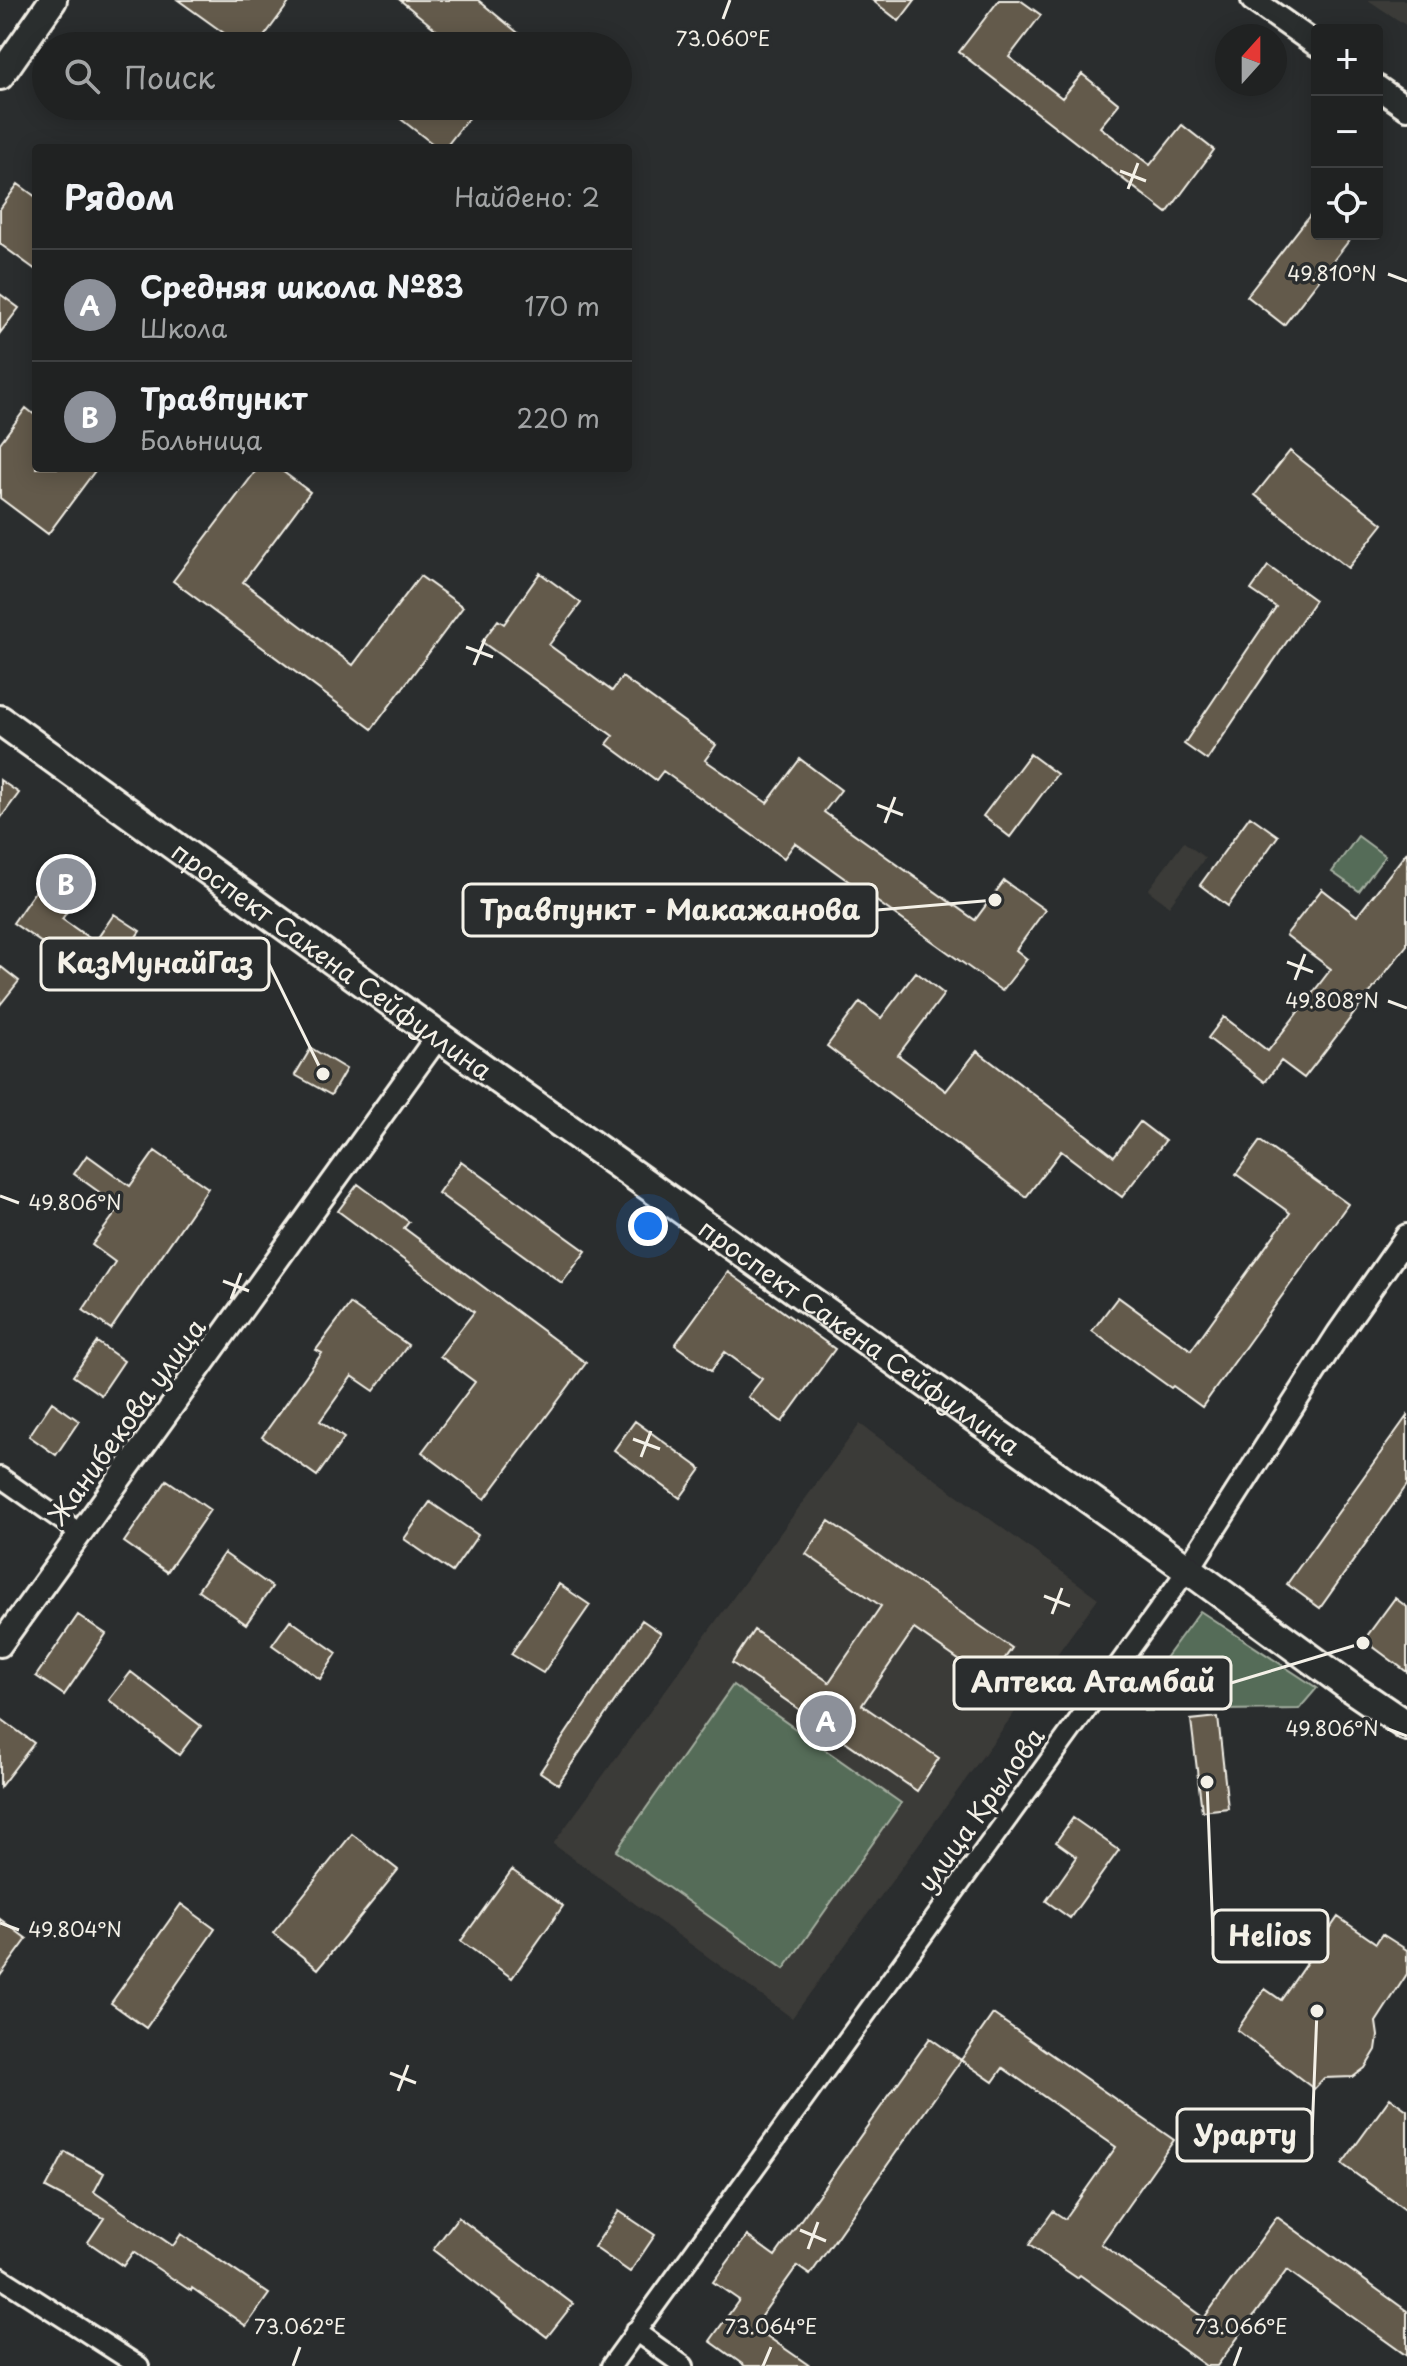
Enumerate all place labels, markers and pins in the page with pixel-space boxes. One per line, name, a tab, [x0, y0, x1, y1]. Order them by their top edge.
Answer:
pin: B	[40, 854, 92, 914]
callout: Травпункт - Макажанова	[463, 884, 877, 936]
callout: КазМунайГаз	[41, 938, 269, 990]
callout: Аптека Атамбай	[954, 1657, 1231, 1709]
pin: A	[800, 1691, 852, 1751]
callout: Helios	[1213, 1910, 1328, 1962]
callout: Урарту	[1177, 2109, 1312, 2161]

